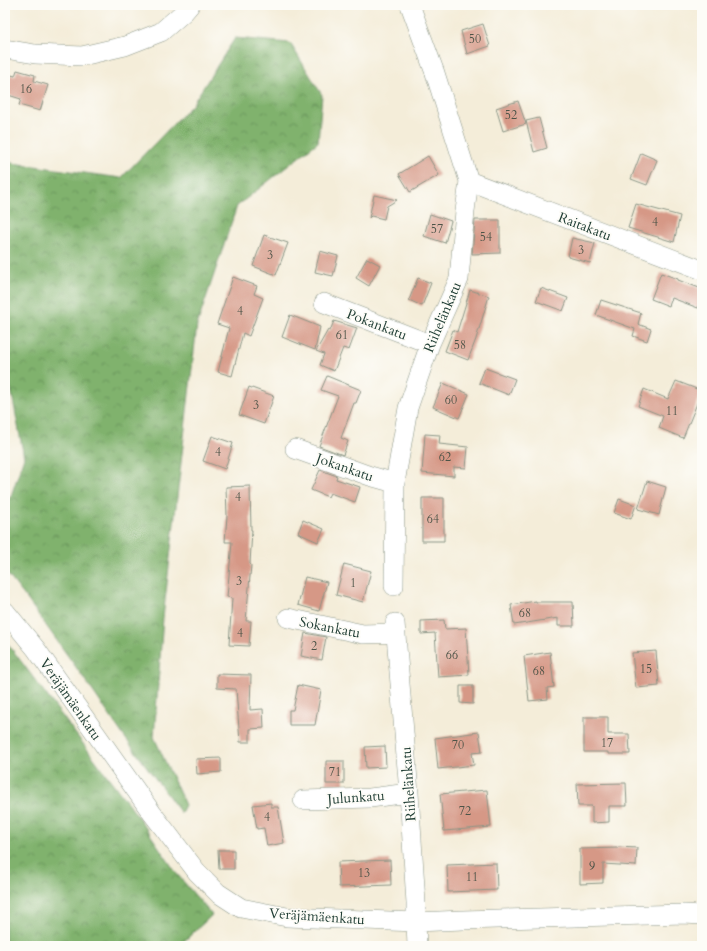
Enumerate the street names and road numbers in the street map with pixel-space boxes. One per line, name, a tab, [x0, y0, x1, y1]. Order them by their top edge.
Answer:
street label: Raitakatu	[555, 208, 615, 245]
street label: Riihelänkatu	[419, 279, 466, 355]
street label: Pokankatu	[344, 304, 410, 345]
street label: Jokankatu	[312, 448, 376, 486]
street label: Sokankatu	[298, 612, 362, 643]
street label: Veräjämäenkatu	[35, 655, 106, 744]
street label: Riihelänkatu	[396, 746, 421, 822]
street label: Julunkatu	[325, 786, 386, 809]
street label: Veräjämäenkatu	[268, 904, 366, 929]

